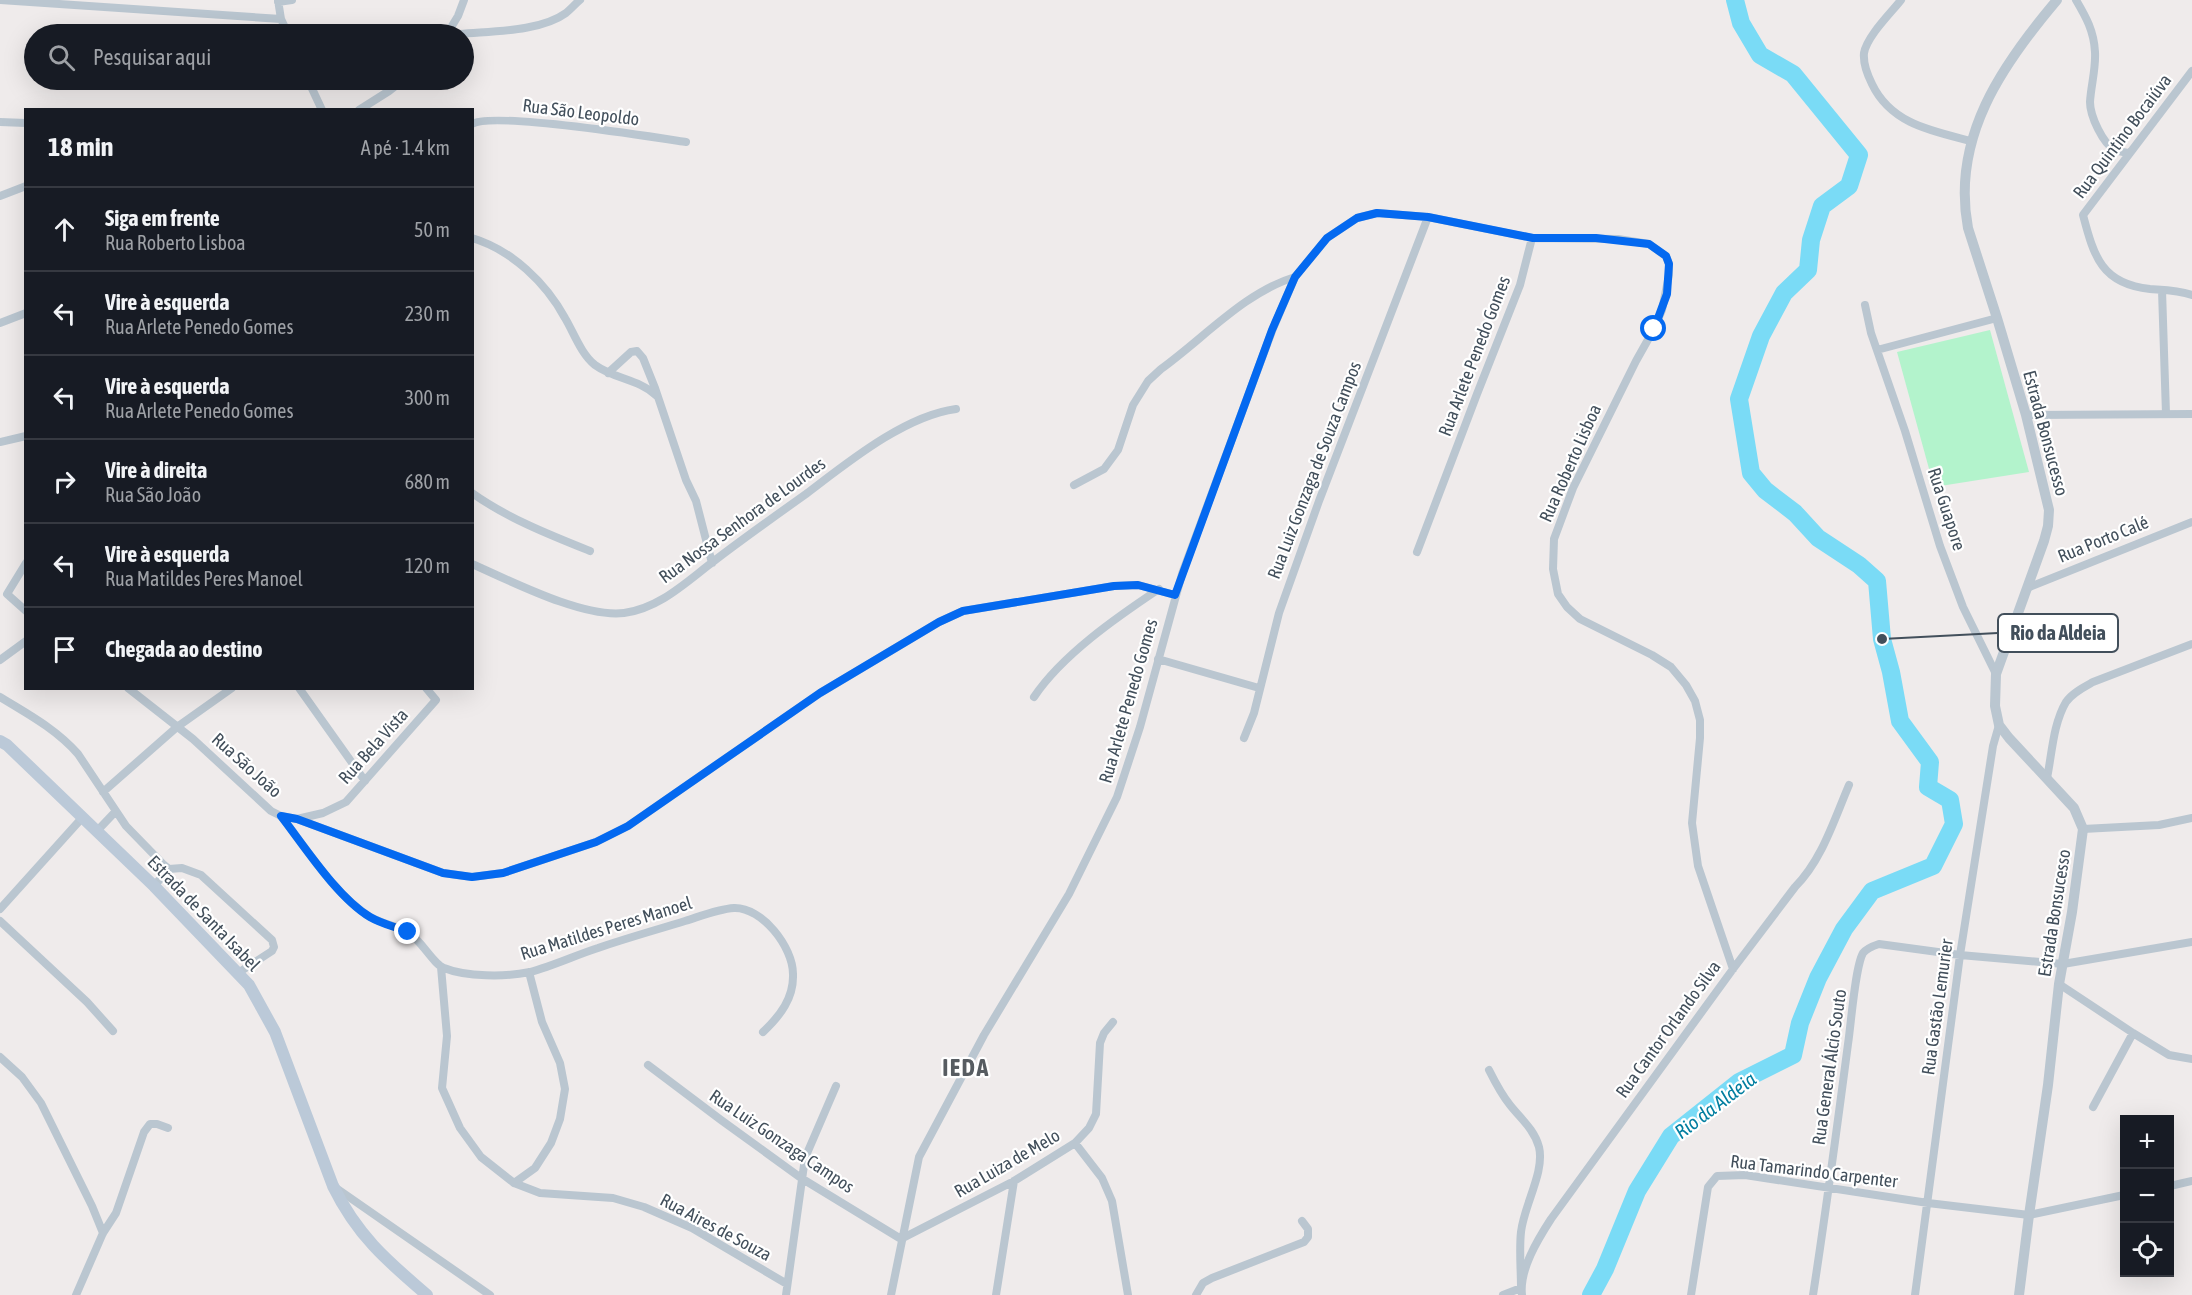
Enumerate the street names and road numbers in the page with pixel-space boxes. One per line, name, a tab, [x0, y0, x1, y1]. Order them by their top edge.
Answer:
street label: Rua Quintino Bocaiúva	[2068, 70, 2176, 202]
street label: Rua São Leopoldo	[521, 94, 641, 130]
street label: Rua Arlete Penedo Gomes	[1434, 273, 1514, 439]
street label: Rua Luiz Gonzaga de Souza Campos	[1263, 358, 1365, 582]
street label: Estrada Bonsucesso	[2019, 368, 2073, 498]
street label: Rua Roberto Lisboa	[1535, 401, 1605, 525]
street label: Rua Nossa Senhora de Lourdes	[655, 453, 829, 587]
street label: Rua Guapore	[1924, 465, 1970, 553]
street label: Rua Porto Calé	[2055, 511, 2151, 567]
street label: Rua Arlete Penedo Gomes	[1095, 617, 1161, 785]
street label: Rua Bela Vista	[334, 704, 412, 788]
street label: Rua São João	[208, 728, 286, 802]
street label: Estrada Bonsucesso	[2034, 848, 2074, 978]
street label: Estrada de Santa Isabel	[143, 851, 265, 975]
street label: Rua Matildes Peres Manoel	[518, 892, 694, 964]
street label: Rua Gastão Lemurier	[1917, 937, 1957, 1076]
street label: Rua Cantor Orlando Silva	[1611, 956, 1725, 1102]
street label: Rua General Álcio Souto	[1808, 988, 1850, 1146]
street label: Rua Luiz Gonzaga Campos	[706, 1085, 858, 1197]
street label: Rua Luiza de Melo	[951, 1124, 1063, 1202]
street label: Rua Tamarindo Carpenter	[1729, 1150, 1899, 1192]
street label: Rua Aires de Souza	[657, 1189, 775, 1265]

